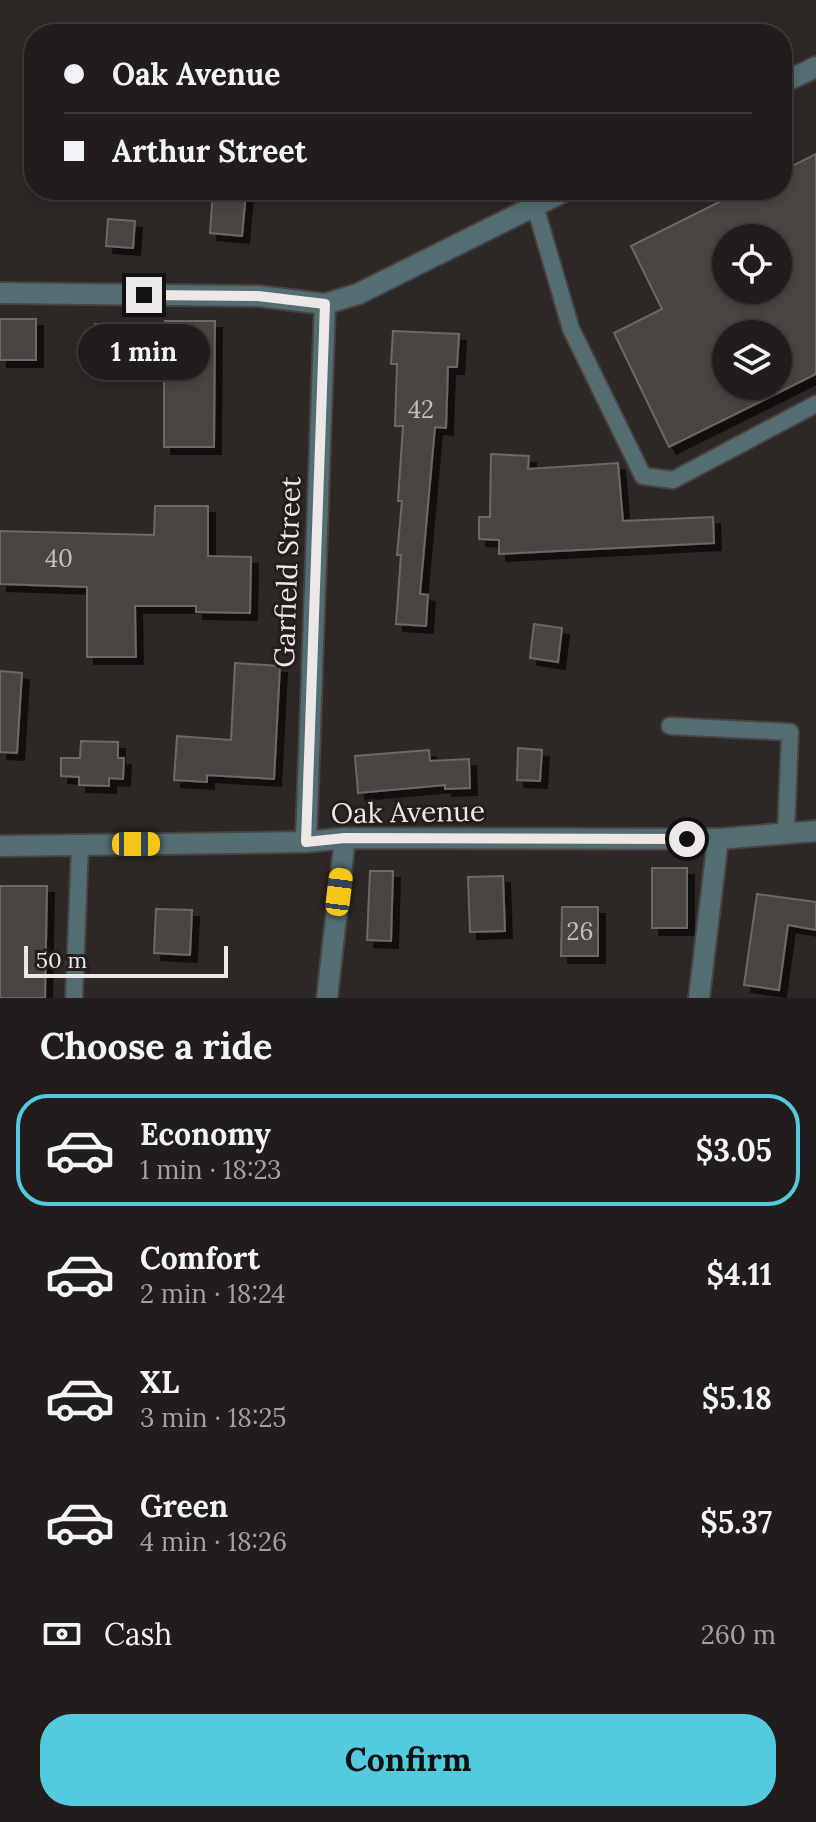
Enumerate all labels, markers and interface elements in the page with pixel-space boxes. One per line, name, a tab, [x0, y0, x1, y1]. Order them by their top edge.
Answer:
text: Oak Avenue	[112, 55, 280, 93]
text: Arthur Street	[112, 132, 307, 170]
map controls	[712, 224, 792, 400]
button: locate	[712, 224, 792, 304]
route end	[126, 277, 162, 313]
button: layers	[712, 320, 792, 400]
callout: 1 min	[78, 323, 210, 379]
text: 1 min	[111, 335, 177, 368]
house number: 42	[408, 394, 434, 425]
street label: Garfield Street	[266, 475, 308, 668]
house number: 40	[45, 543, 73, 574]
street label: Oak Avenue	[331, 793, 485, 831]
route start	[669, 821, 705, 857]
car	[112, 832, 160, 856]
car	[324, 867, 354, 917]
house number: 26	[567, 916, 593, 947]
scale bar	[24, 942, 228, 978]
text: 50 m	[36, 946, 87, 974]
text: Choose a ride	[40, 1023, 272, 1069]
icon: car	[44, 1114, 116, 1186]
text: Economy	[140, 1115, 271, 1153]
text: $3.05	[696, 1131, 772, 1169]
text: 1 min · 18:23	[140, 1153, 281, 1186]
icon: car	[44, 1238, 116, 1310]
text: Comfort	[140, 1239, 260, 1277]
text: $4.11	[707, 1255, 772, 1293]
text: 2 min · 18:24	[140, 1277, 285, 1310]
icon: car	[44, 1362, 116, 1434]
text: XL	[140, 1363, 179, 1401]
text: $5.18	[702, 1379, 772, 1417]
text: 3 min · 18:25	[140, 1401, 287, 1434]
icon: car	[44, 1486, 116, 1558]
text: Green	[140, 1487, 228, 1525]
text: $5.37	[700, 1503, 772, 1541]
text: 4 min · 18:26	[140, 1525, 287, 1558]
icon: cash	[40, 1612, 84, 1656]
text: Cash	[104, 1615, 172, 1653]
text: 260 m	[701, 1618, 776, 1651]
button: Confirm	[40, 1714, 776, 1806]

